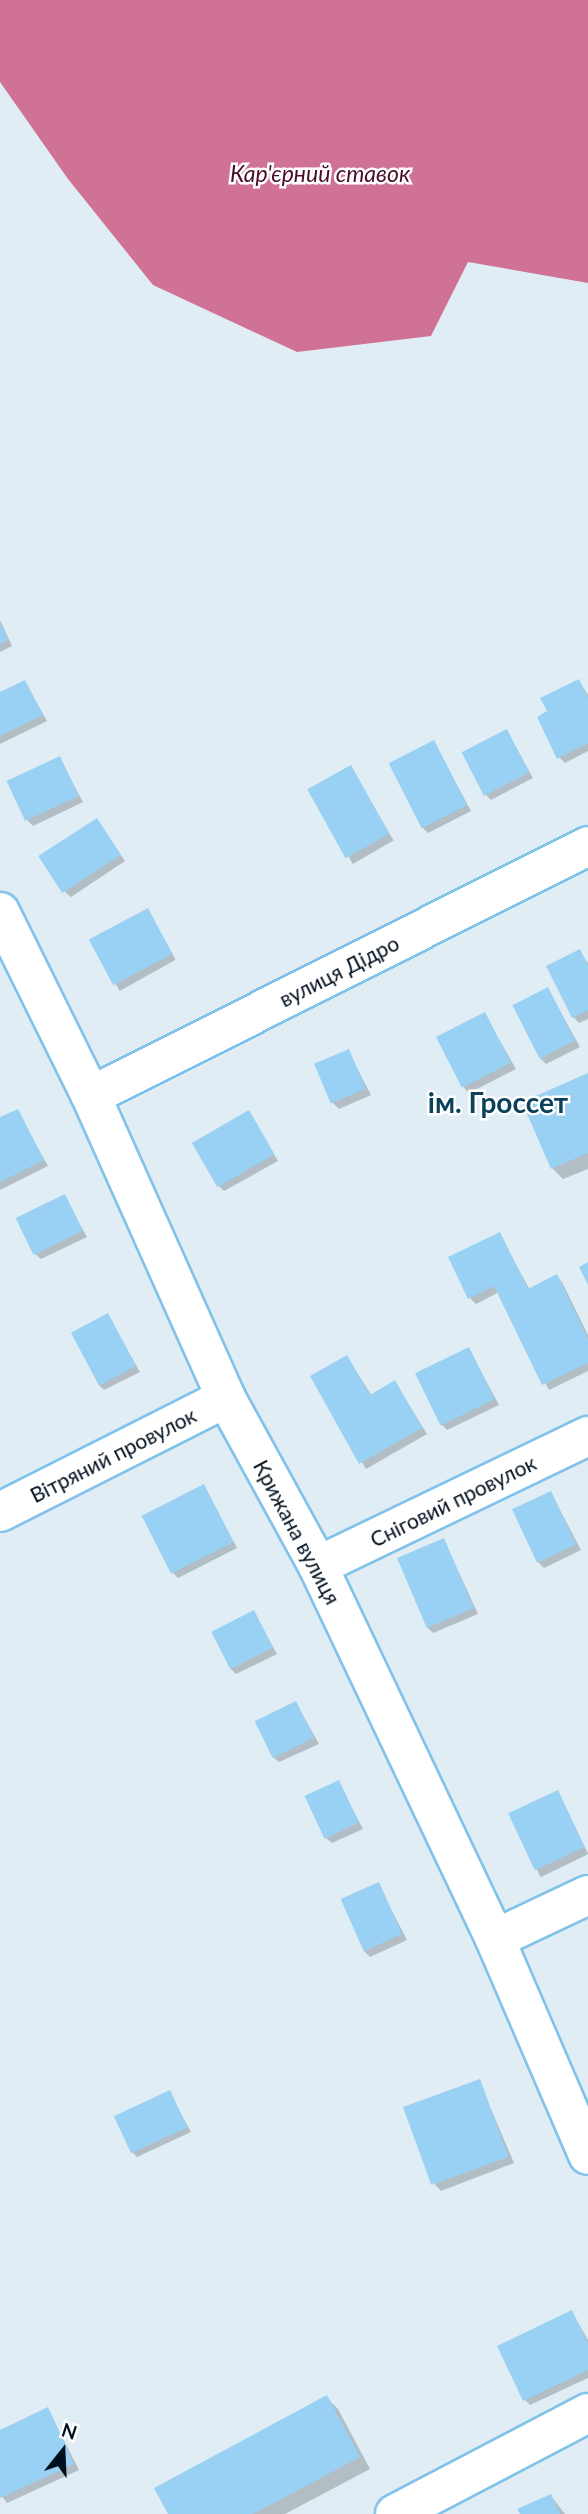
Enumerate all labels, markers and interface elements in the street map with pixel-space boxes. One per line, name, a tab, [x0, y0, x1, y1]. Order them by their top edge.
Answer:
water label: Кар'єрний ставок	[230, 159, 410, 187]
street label: вулиця Дідро	[275, 930, 403, 1012]
district label: ім. Гроссет	[428, 1085, 568, 1119]
street label: Вітряний провулок	[26, 1402, 200, 1508]
street label: Сніговий провулок	[366, 1450, 540, 1552]
street label: Крижана вулиця	[248, 1456, 346, 1608]
north arrow	[28, 2416, 98, 2486]
text: N	[59, 2417, 80, 2444]

